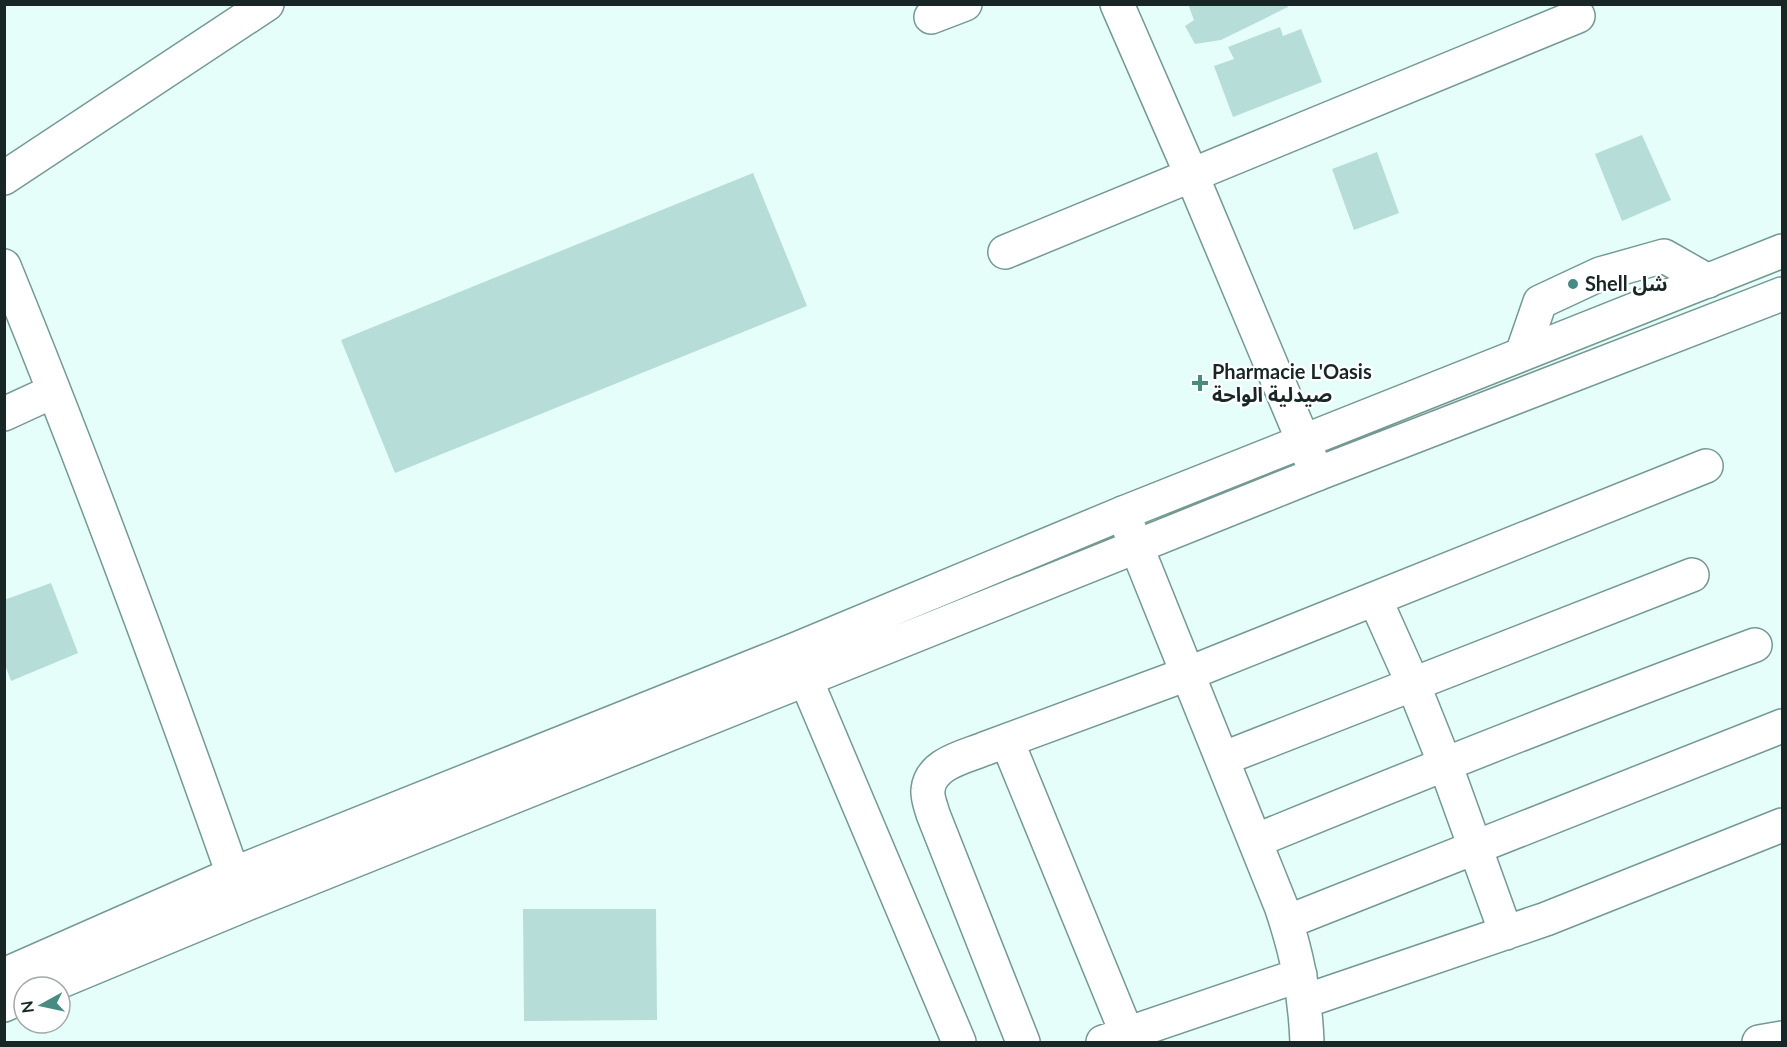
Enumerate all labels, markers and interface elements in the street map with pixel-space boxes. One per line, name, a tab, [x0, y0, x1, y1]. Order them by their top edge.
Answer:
place label: Shell شل	[1585, 271, 1667, 296]
marker: Shell شل	[1566, 277, 1580, 291]
place label: Pharmacie L'Oasis صيدلية الواحة	[1212, 359, 1372, 407]
marker: Pharmacie L'Oasis صيدلية الواحة	[1193, 376, 1207, 390]
north arrow	[12, 975, 72, 1035]
text: N	[16, 1000, 37, 1015]

